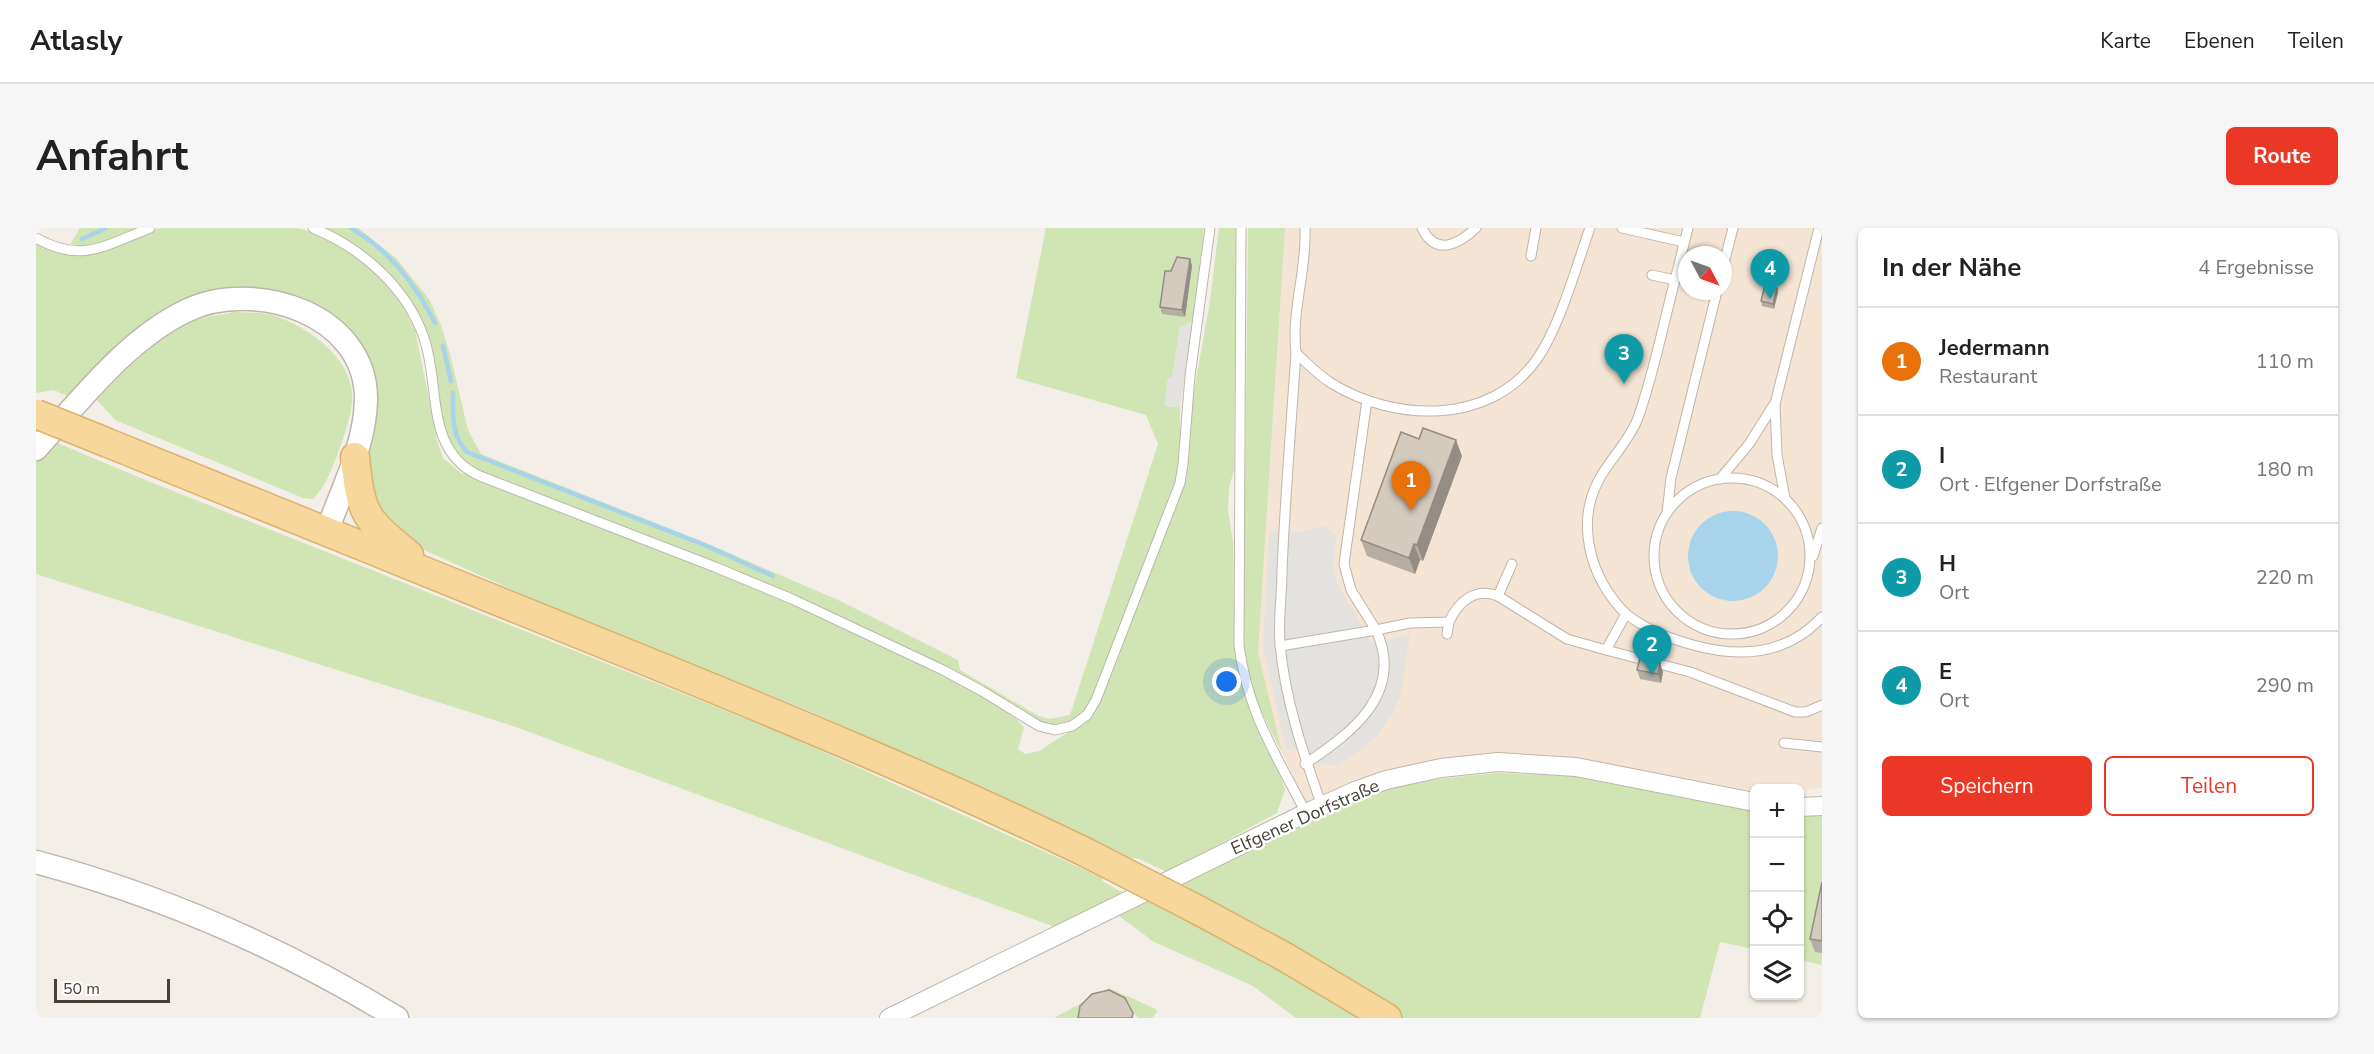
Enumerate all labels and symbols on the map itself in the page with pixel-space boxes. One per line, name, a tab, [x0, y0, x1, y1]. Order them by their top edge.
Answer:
north arrow	[1678, 246, 1732, 300]
pin: 4	[1750, 250, 1790, 299]
pin: 3	[1604, 334, 1644, 384]
pin: 1	[1392, 462, 1430, 511]
pin: 2	[1632, 626, 1672, 675]
your location	[1212, 667, 1241, 696]
street label: Elfgener Dorfstraße	[1227, 773, 1383, 861]
scale bar	[54, 976, 170, 1004]

